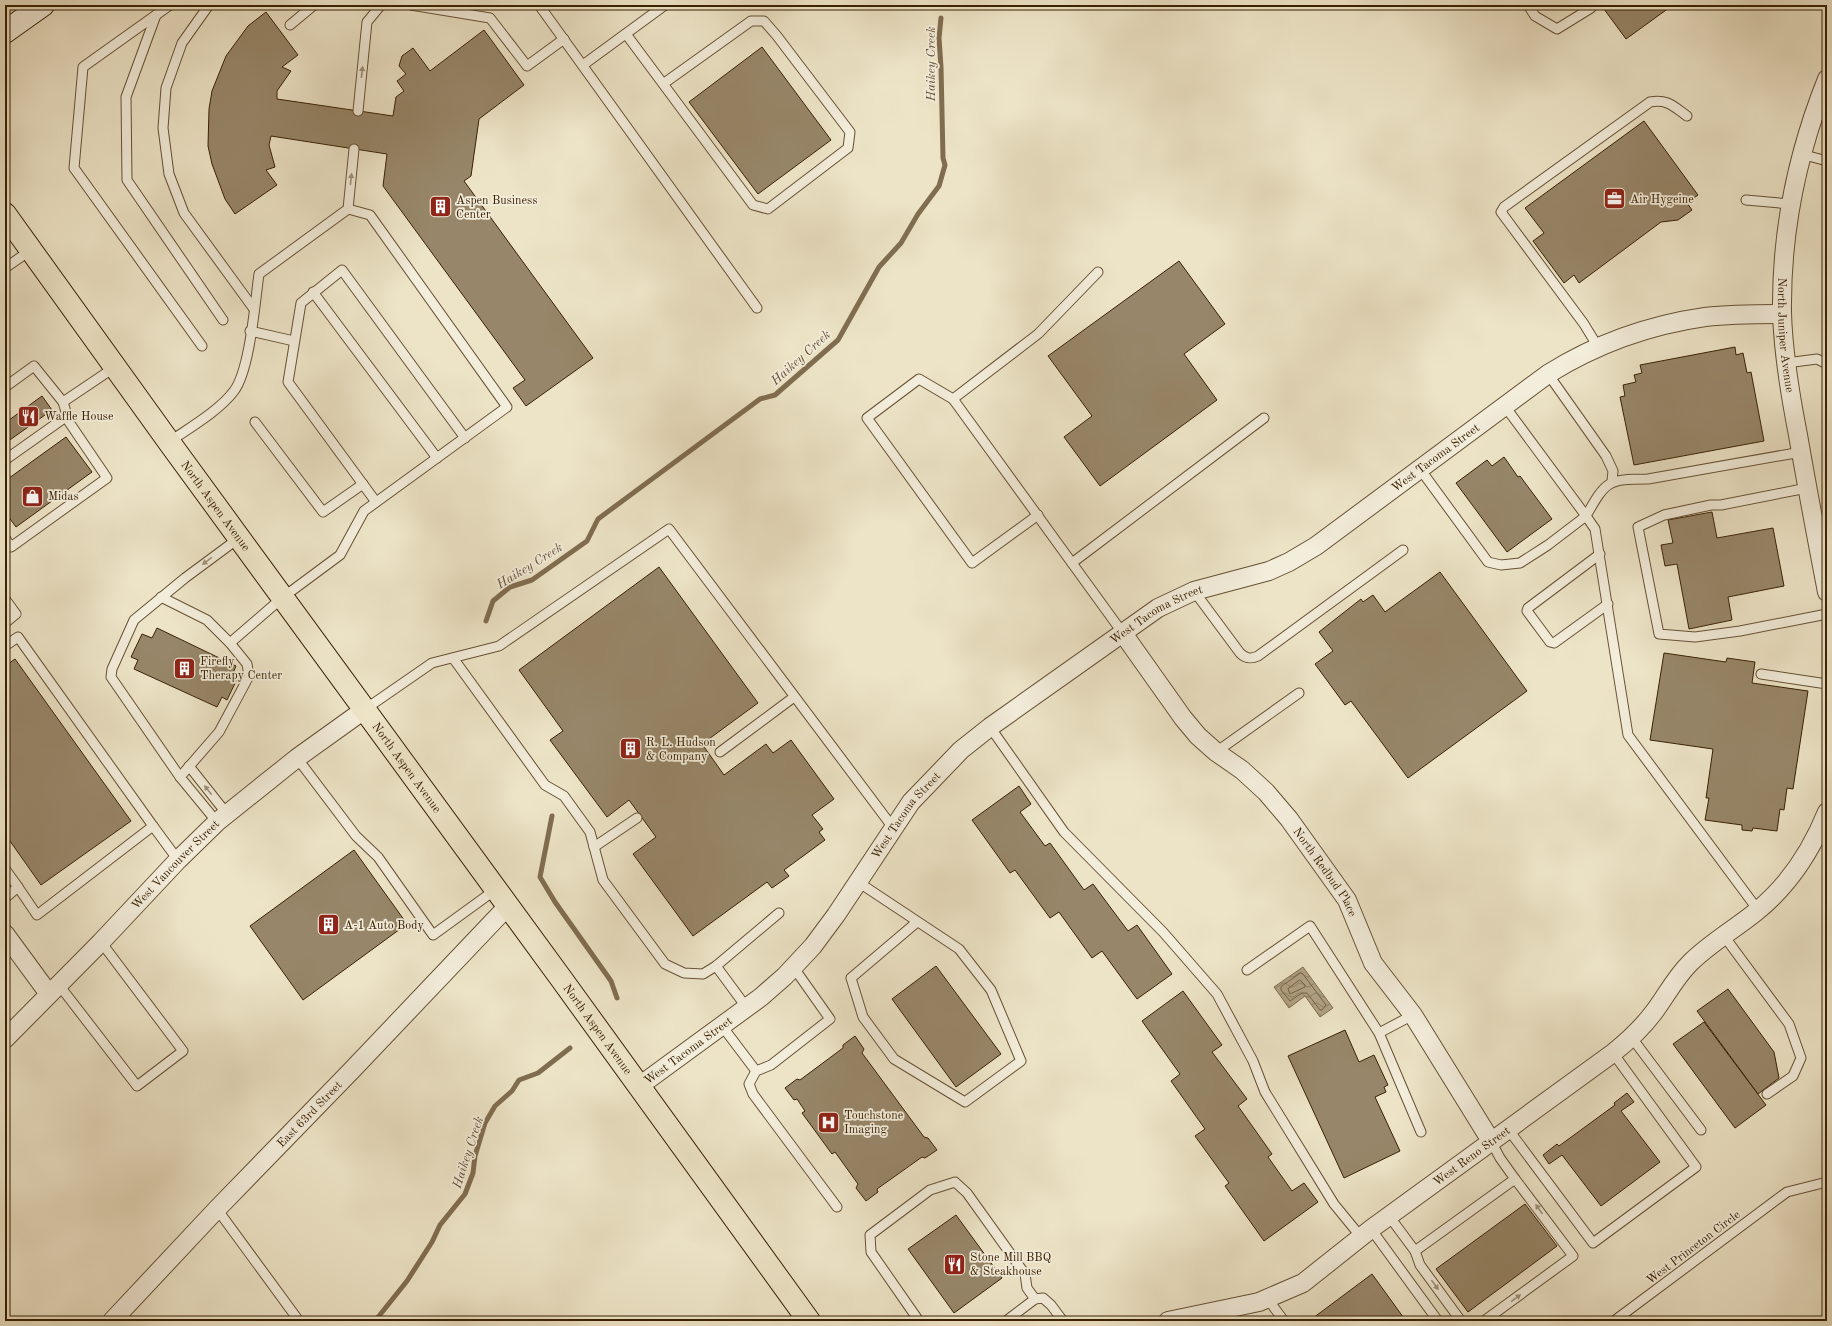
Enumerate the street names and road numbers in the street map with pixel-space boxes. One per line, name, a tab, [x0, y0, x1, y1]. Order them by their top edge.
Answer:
street label: North Juniper Avenue	[1775, 277, 1795, 394]
street label: West Tacoma Street	[1390, 422, 1482, 495]
street label: North Aspen Avenue	[178, 459, 252, 554]
street label: West Tacoma Street	[1108, 584, 1204, 647]
street label: North Aspen Avenue	[369, 721, 443, 816]
street label: West Tacoma Street	[870, 770, 943, 861]
street label: West Vancouver Street	[130, 818, 222, 912]
street label: North Redbud Place	[1290, 826, 1358, 919]
street label: North Aspen Avenue	[560, 982, 634, 1078]
street label: West Tacoma Street	[642, 1015, 735, 1087]
street label: East 63rd Street	[275, 1079, 345, 1150]
street label: West Reno Street	[1431, 1125, 1513, 1189]
street label: West Princeton Circle	[1645, 1209, 1743, 1287]

